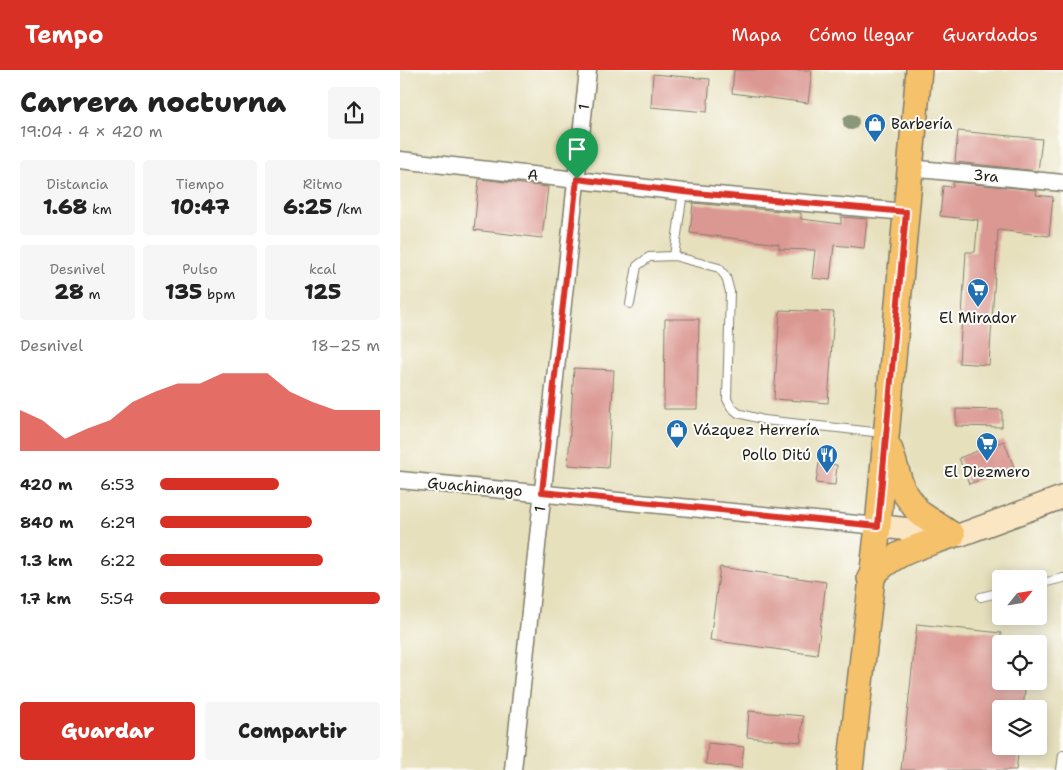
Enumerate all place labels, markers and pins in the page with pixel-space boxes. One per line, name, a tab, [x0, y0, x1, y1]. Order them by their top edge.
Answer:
shop icon: Barbería	[863, 112, 887, 143]
place label: Barbería	[891, 114, 953, 134]
pin	[556, 128, 598, 179]
supermarket icon: El Mirador	[966, 277, 990, 308]
place label: El Mirador	[939, 308, 1017, 328]
shop icon: Vázquez Herrería	[665, 418, 689, 449]
place label: Vázquez Herrería	[693, 420, 820, 440]
supermarket icon: El Diezmero	[975, 431, 999, 462]
restaurant icon: Pollo Ditú	[815, 443, 839, 474]
place label: Pollo Ditú	[742, 445, 811, 465]
place label: El Diezmero	[944, 462, 1030, 482]

